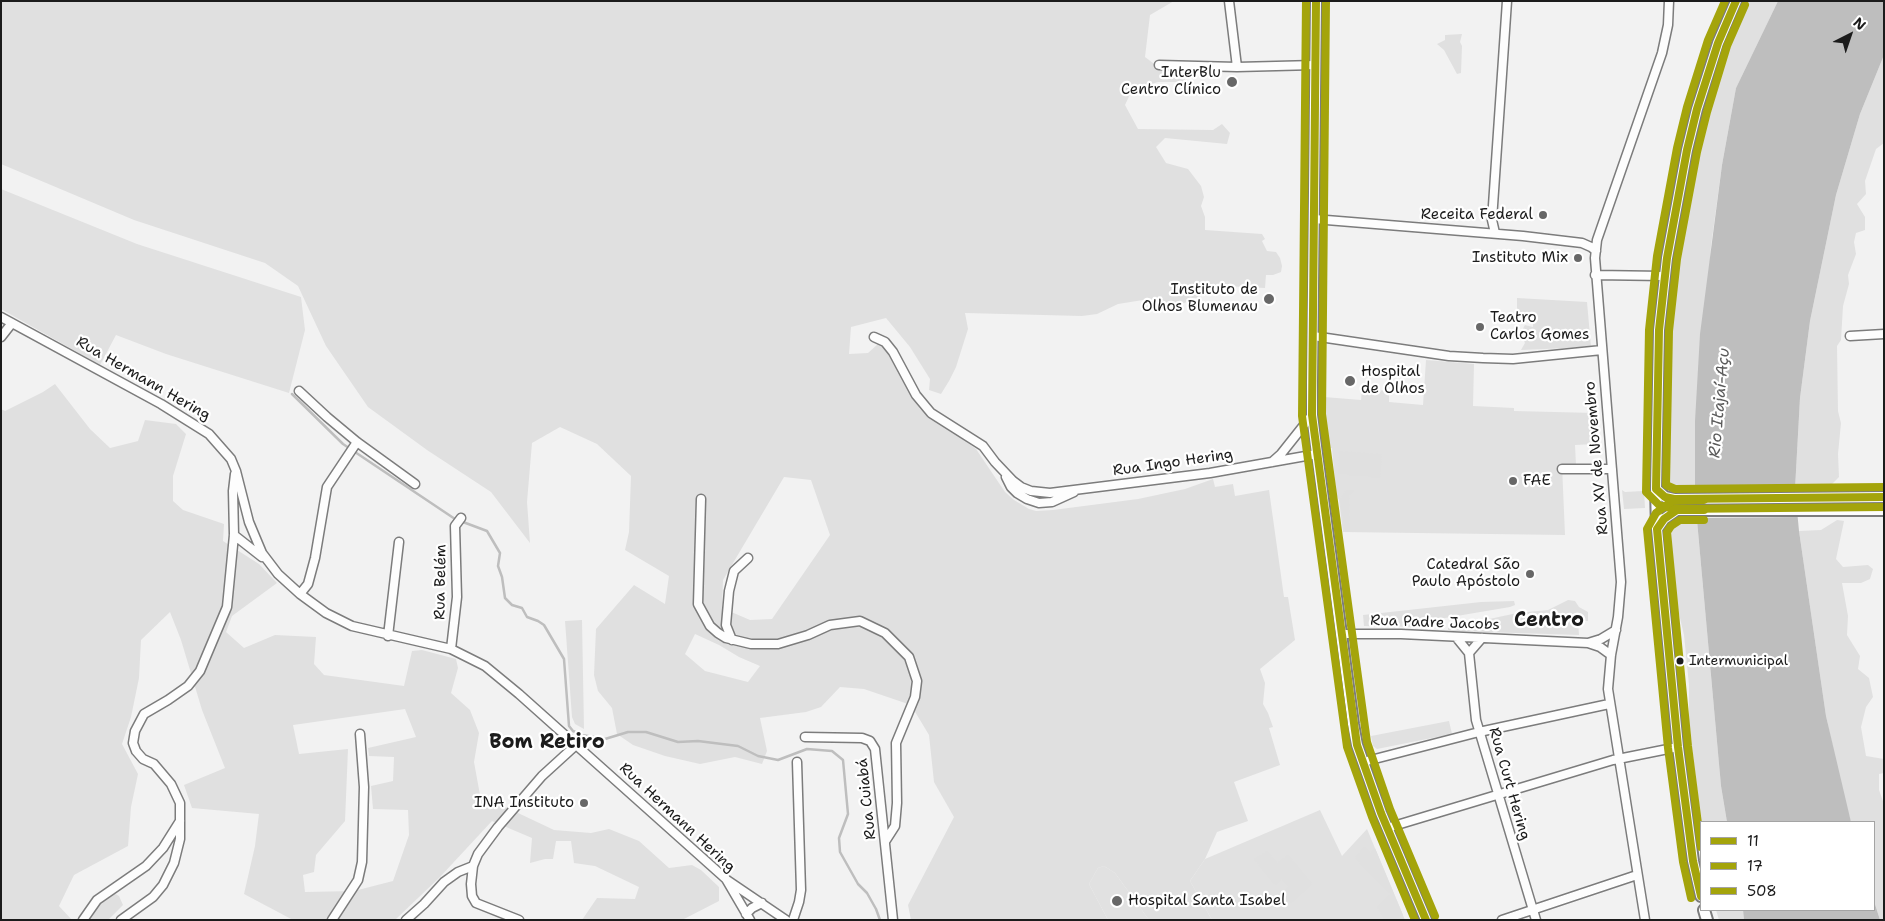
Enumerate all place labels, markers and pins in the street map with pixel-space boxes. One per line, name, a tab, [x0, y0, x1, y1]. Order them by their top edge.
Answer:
place label: InterBlu Centro Clínico	[1121, 64, 1221, 99]
marker: InterBlu Centro Clínico	[1225, 75, 1239, 89]
place label: Receita Federal	[1421, 206, 1533, 224]
marker: Receita Federal	[1537, 209, 1549, 221]
place label: Instituto Mix	[1472, 249, 1568, 267]
marker: Instituto Mix	[1572, 252, 1584, 264]
place label: Instituto de Olhos Blumenau	[1142, 281, 1258, 316]
marker: Instituto de Olhos Blumenau	[1262, 292, 1276, 306]
place label: Teatro Carlos Gomes	[1490, 309, 1590, 344]
marker: Teatro Carlos Gomes	[1474, 321, 1486, 333]
place label: Hospital de Olhos	[1361, 363, 1425, 398]
marker: Hospital de Olhos	[1343, 374, 1357, 388]
place label: FAE	[1523, 472, 1551, 490]
marker: FAE	[1507, 475, 1519, 487]
place label: Catedral São Paulo Apóstolo	[1412, 556, 1520, 591]
marker: Catedral São Paulo Apóstolo	[1524, 568, 1536, 580]
place label: Intermunicipal	[1689, 653, 1788, 669]
marker: Intermunicipal	[1675, 656, 1685, 666]
place label: INA Instituto	[474, 794, 574, 812]
marker: INA Instituto	[578, 797, 590, 809]
place label: Hospital Santa Isabel	[1128, 892, 1286, 910]
marker: Hospital Santa Isabel	[1110, 894, 1124, 908]

